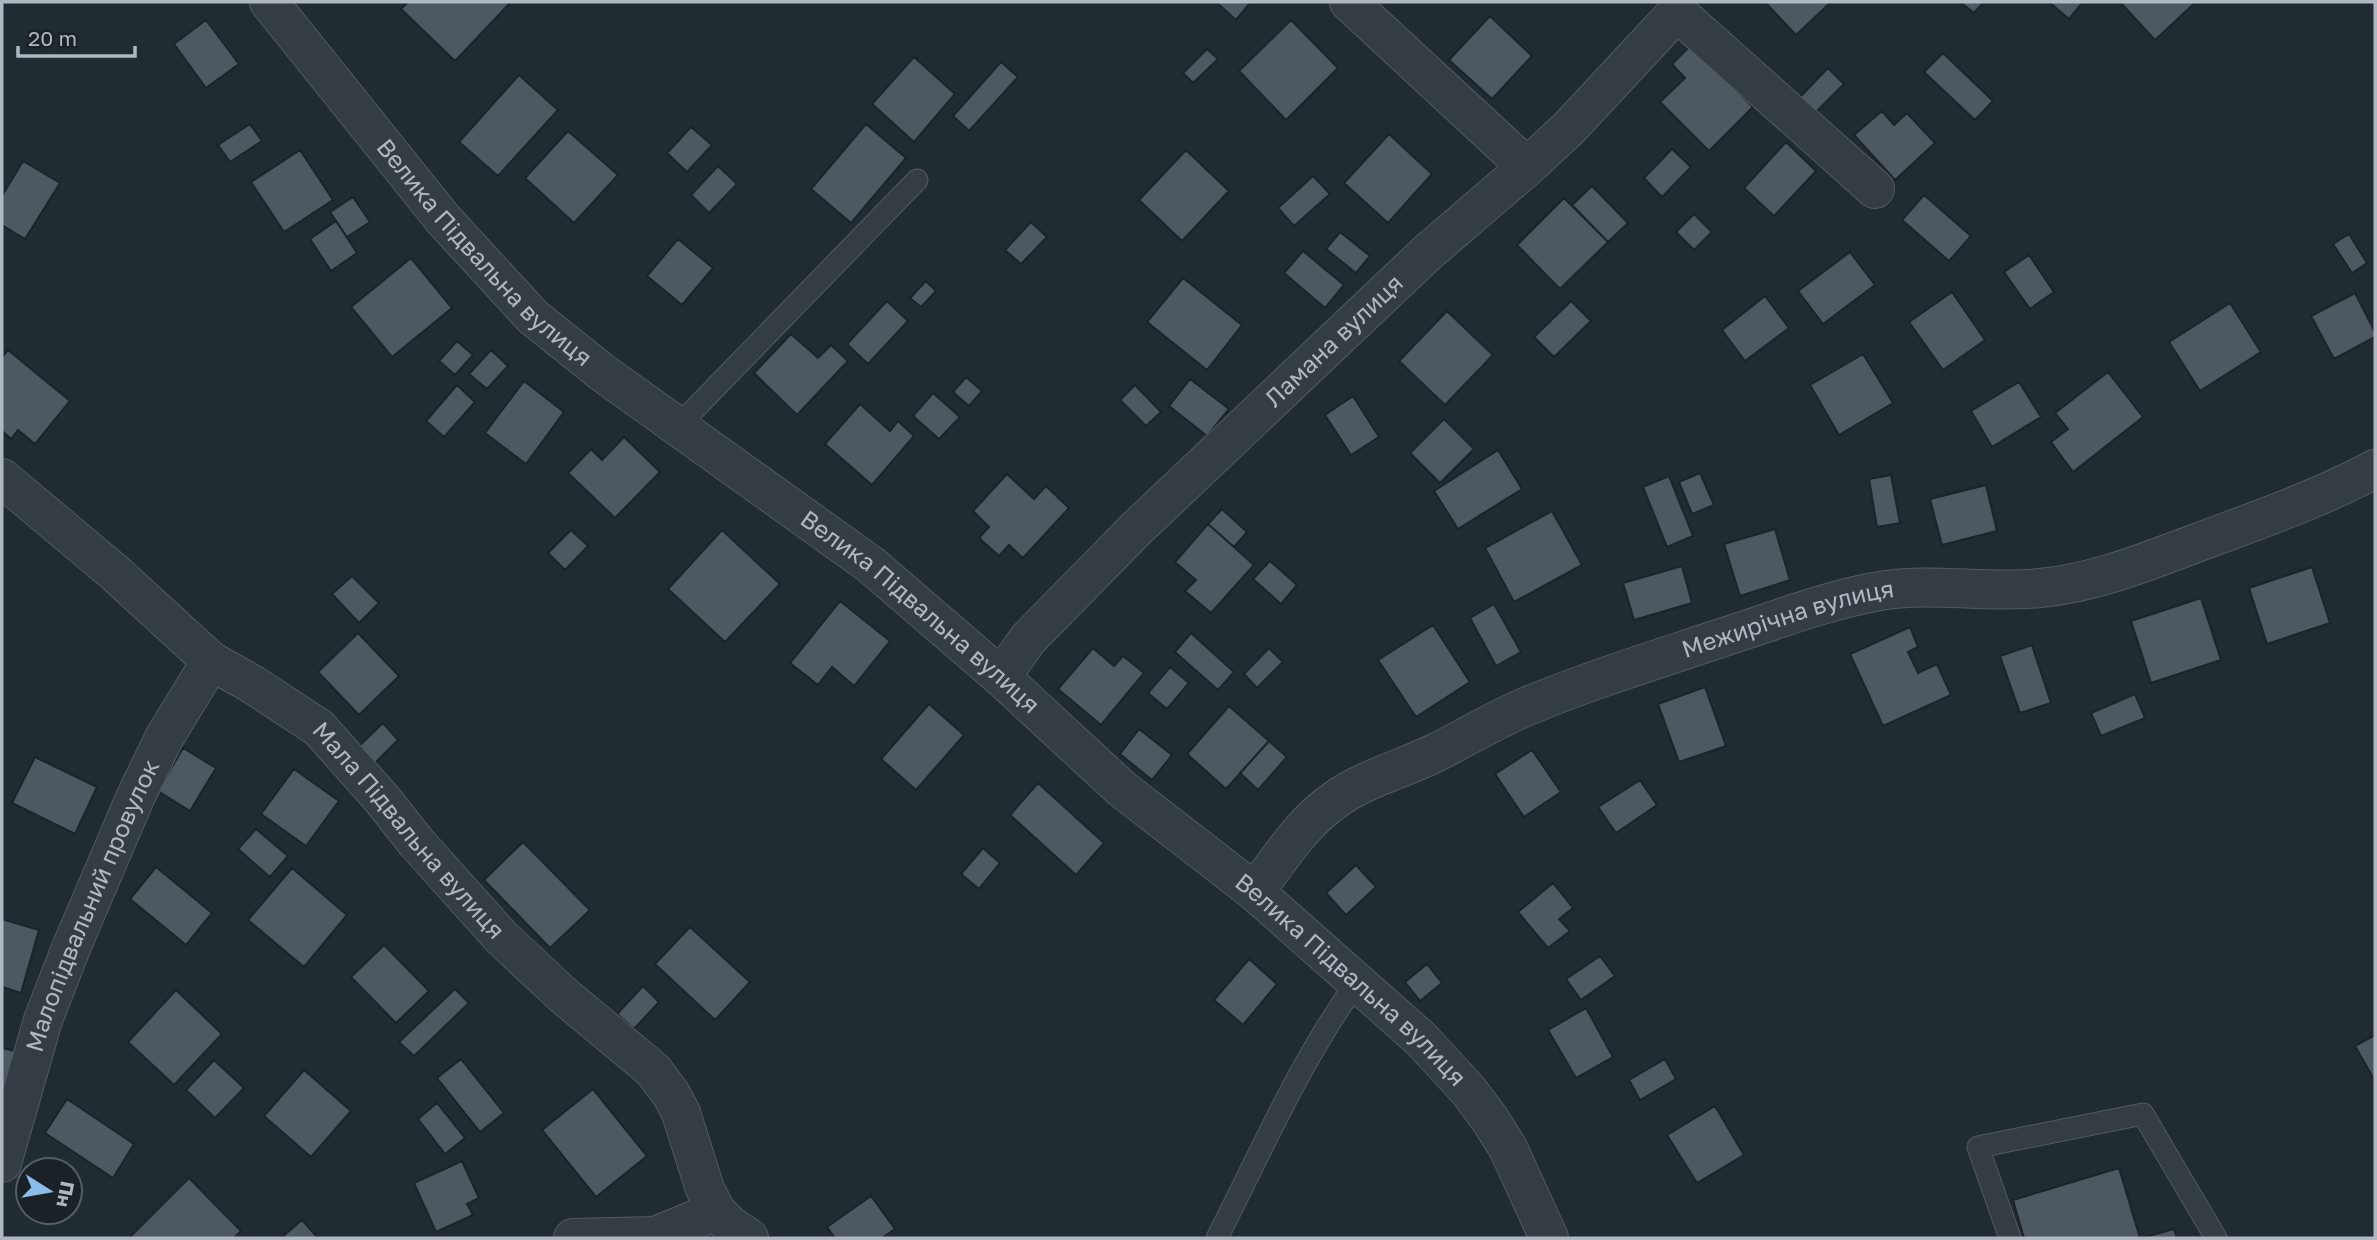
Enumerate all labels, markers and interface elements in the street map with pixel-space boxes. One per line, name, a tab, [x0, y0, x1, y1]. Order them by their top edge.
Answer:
scale bar	[18, 14, 135, 58]
text: 20 m	[28, 25, 77, 51]
street label: Велика Підвальна вулиця	[371, 132, 598, 371]
street label: Ламана вулиця	[1258, 268, 1408, 412]
street label: Велика Підвальна вулиця	[795, 503, 1046, 718]
street label: Межирічна вулиця	[1678, 573, 1896, 663]
street label: Мала Підвальна вулиця	[307, 715, 512, 944]
street label: Малопідвальний провулок	[19, 754, 165, 1055]
street label: Велика Підвальна вулиця	[1230, 866, 1473, 1091]
north arrow	[14, 1156, 84, 1226]
text: Пн	[52, 1179, 80, 1209]

